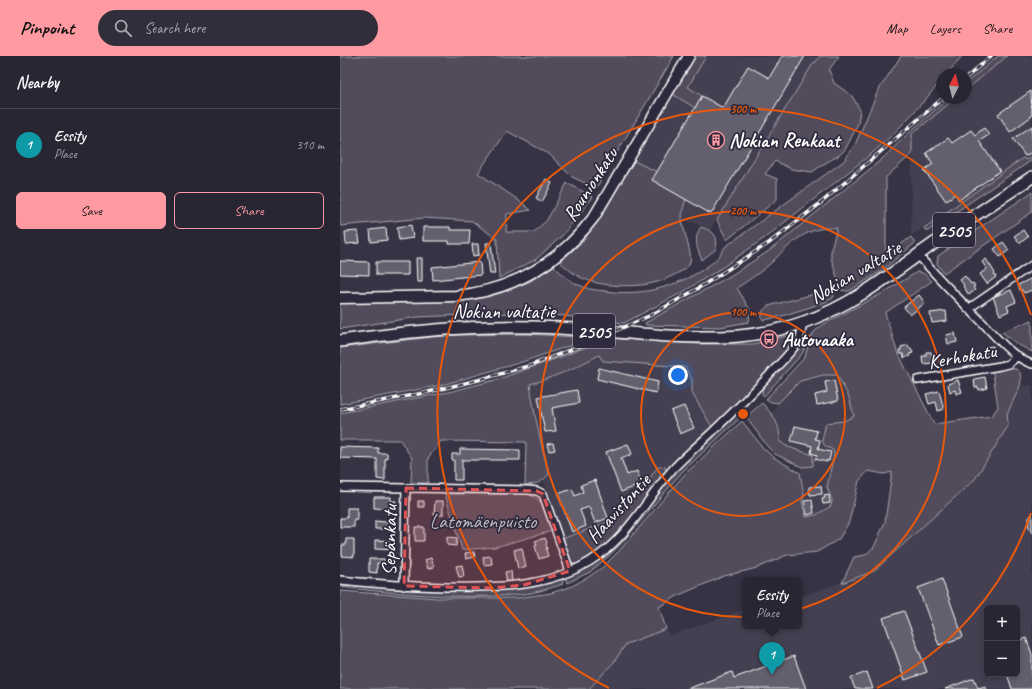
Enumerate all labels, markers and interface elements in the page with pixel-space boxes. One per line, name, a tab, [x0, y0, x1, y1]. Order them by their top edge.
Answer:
search box	[98, 10, 378, 46]
text: Pinpoint	[20, 16, 74, 40]
icon: search	[112, 17, 134, 39]
text: Search here	[144, 19, 205, 38]
text: Map	[886, 20, 908, 37]
text: Layers	[930, 20, 961, 37]
text: Share	[983, 20, 1012, 37]
north arrow	[936, 68, 972, 104]
text: Nearby	[16, 72, 59, 93]
text: 300 m	[730, 101, 757, 117]
text: Essity	[54, 127, 86, 146]
place label: Nokian Renkaat	[729, 128, 842, 153]
building icon: Nokian Renkaat	[706, 130, 726, 150]
text: 1	[26, 137, 32, 153]
text: 310 m	[296, 137, 324, 153]
street label: Rounionkatu	[557, 141, 624, 226]
text: Place	[54, 146, 77, 162]
button: Save	[16, 192, 166, 229]
button: Share	[174, 192, 324, 229]
text: 200 m	[730, 203, 757, 219]
road number: 2505	[933, 213, 975, 247]
street label: Nokian valtatie	[805, 235, 907, 310]
street label: Nokian valtatie	[453, 299, 557, 324]
text: 100 m	[730, 304, 757, 320]
road number: 2505	[573, 314, 615, 348]
place label: Autovaaka	[782, 327, 855, 352]
bus stop icon: Autovaaka	[759, 329, 779, 349]
street label: Kerhokatu	[926, 338, 1000, 375]
your location	[668, 365, 688, 385]
centre of rings	[736, 407, 750, 421]
street label: Haavistontie	[581, 467, 657, 548]
street label: Sepänkatu	[376, 503, 403, 576]
park label: Latomäenpuisto	[430, 509, 537, 534]
popup	[742, 577, 802, 629]
text: Essity	[756, 586, 788, 605]
text: Place	[756, 605, 779, 621]
map controls	[984, 605, 1020, 677]
button: +	[984, 605, 1020, 641]
button: −	[984, 641, 1020, 677]
pin: 1	[759, 642, 785, 675]

